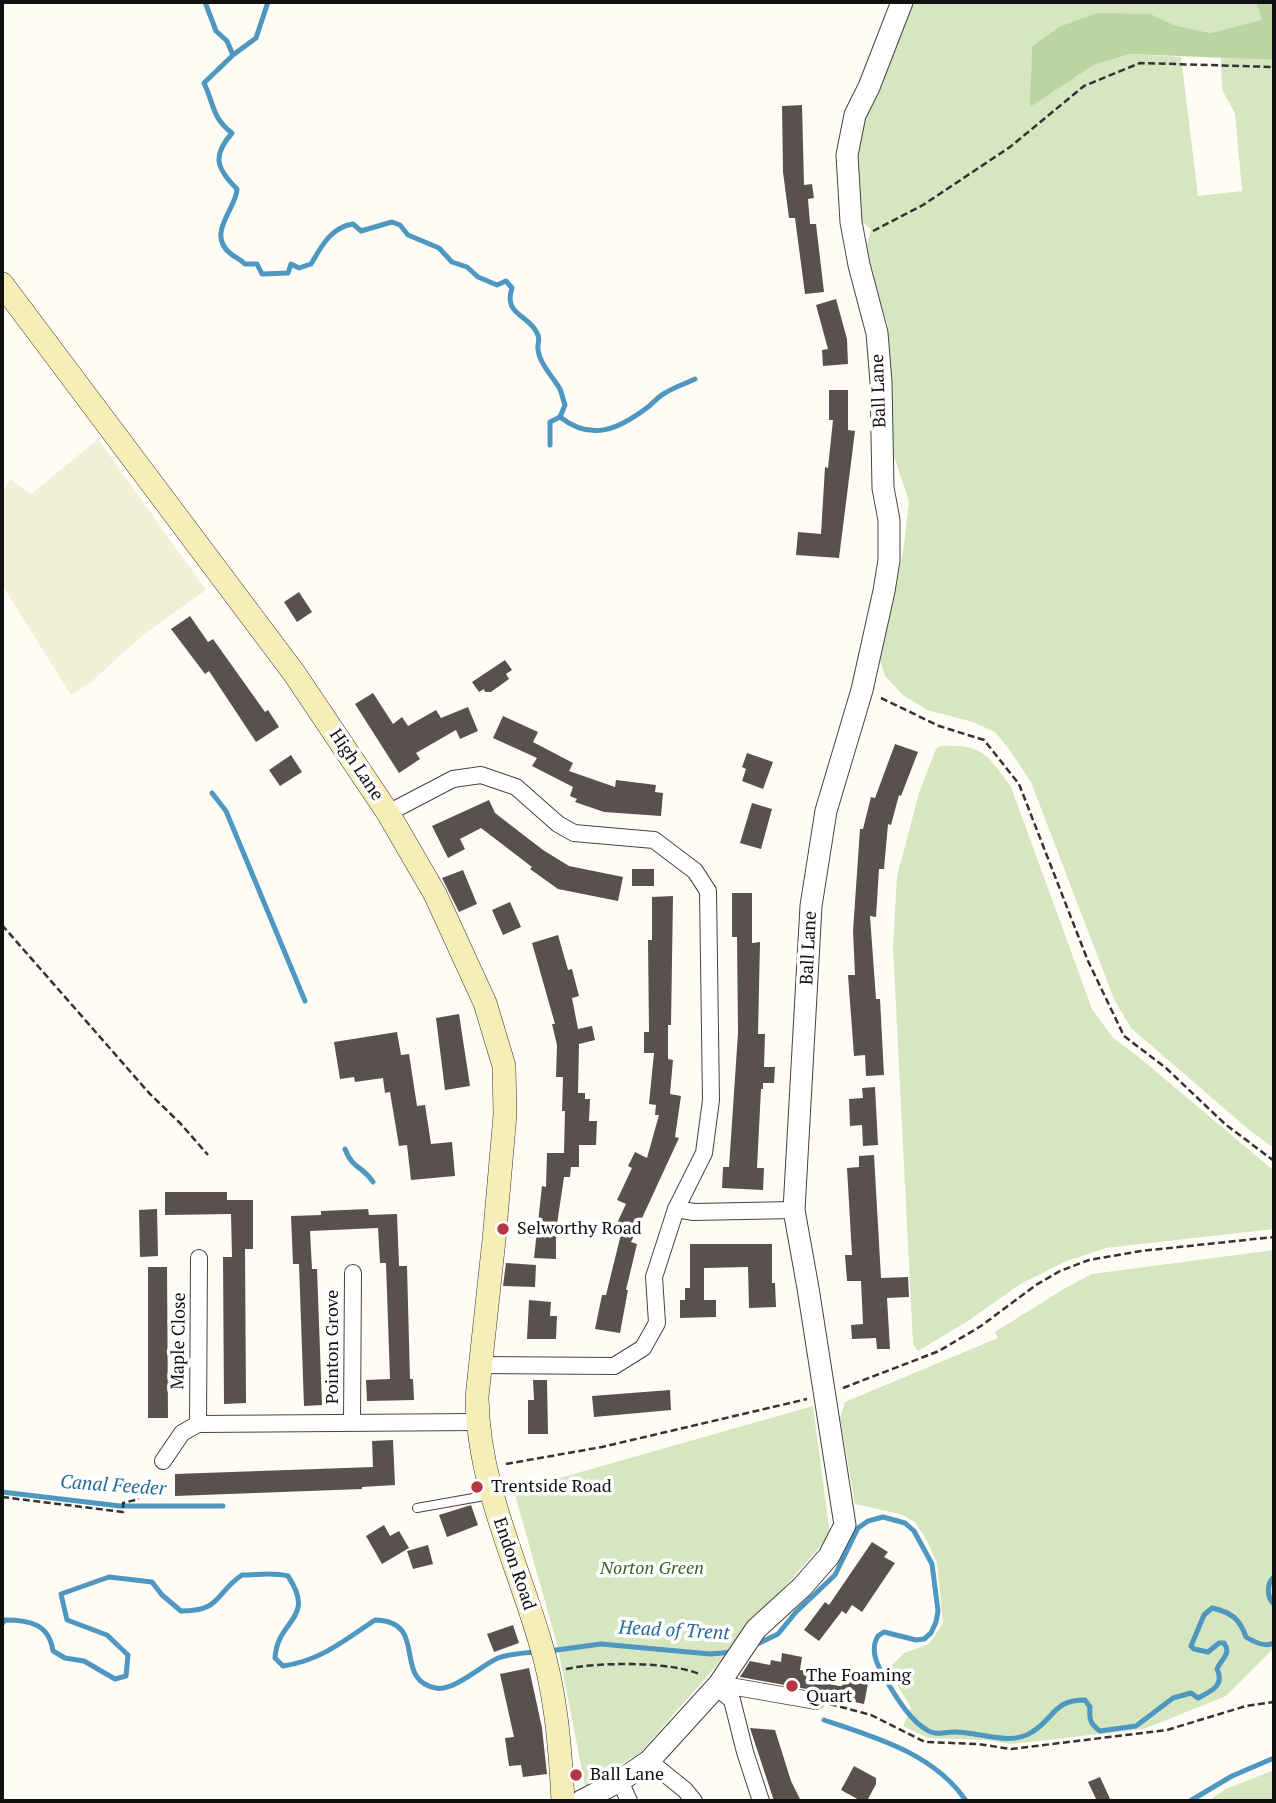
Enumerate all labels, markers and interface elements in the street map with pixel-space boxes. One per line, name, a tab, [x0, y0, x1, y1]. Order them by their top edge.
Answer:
street label: Ball Lane	[867, 354, 891, 428]
street label: High Lane	[324, 725, 388, 805]
street label: Ball Lane	[796, 910, 822, 986]
place label: Selworthy Road	[517, 1218, 642, 1240]
marker: Selworthy Road	[495, 1221, 511, 1237]
street label: Pointon Grove	[322, 1290, 344, 1404]
street label: Maple Close	[167, 1292, 191, 1390]
water label: Canal Feeder	[59, 1471, 167, 1501]
place label: Trentside Road	[491, 1476, 612, 1498]
marker: Trentside Road	[469, 1479, 485, 1495]
street label: Endon Road	[488, 1515, 540, 1613]
park label: Norton Green	[600, 1558, 704, 1580]
water label: Head of Trent	[618, 1617, 730, 1645]
place label: The Foaming Quart	[806, 1665, 911, 1708]
marker: The Foaming Quart	[784, 1678, 800, 1694]
place label: Ball Lane	[590, 1764, 664, 1786]
marker: Ball Lane	[568, 1767, 584, 1783]

